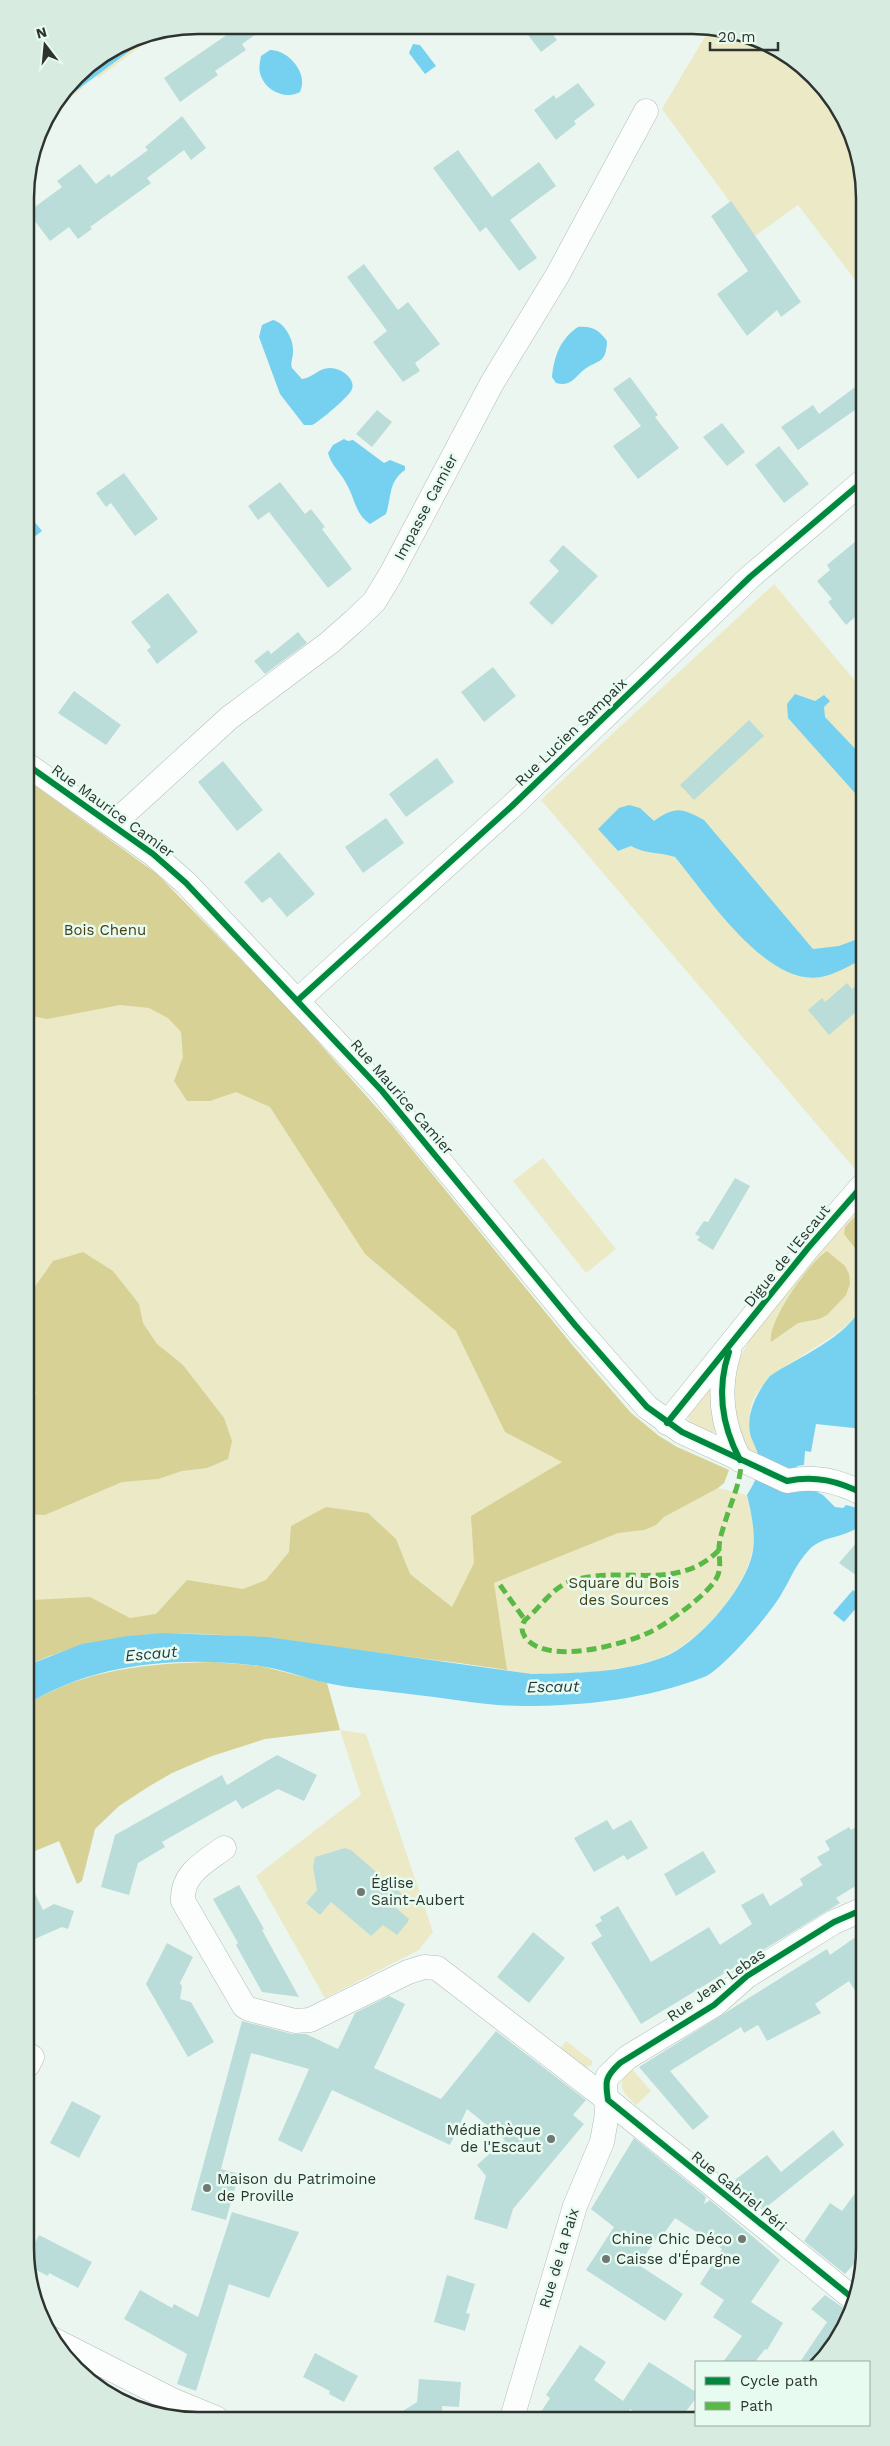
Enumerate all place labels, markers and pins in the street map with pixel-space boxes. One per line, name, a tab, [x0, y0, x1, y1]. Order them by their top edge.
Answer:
place label: Église Saint-Aubert	[371, 1874, 465, 1909]
marker: Église Saint-Aubert	[355, 1886, 367, 1898]
place label: Médiathèque de l'Escaut	[447, 2121, 542, 2156]
marker: Médiathèque de l'Escaut	[545, 2133, 557, 2145]
place label: Maison du Patrimoine de Proville	[217, 2170, 376, 2205]
marker: Maison du Patrimoine de Proville	[201, 2182, 213, 2194]
place label: Chine Chic Déco	[611, 2230, 732, 2248]
marker: Chine Chic Déco	[736, 2233, 748, 2245]
place label: Caisse d'Épargne	[616, 2250, 740, 2268]
marker: Caisse d'Épargne	[600, 2253, 612, 2265]

